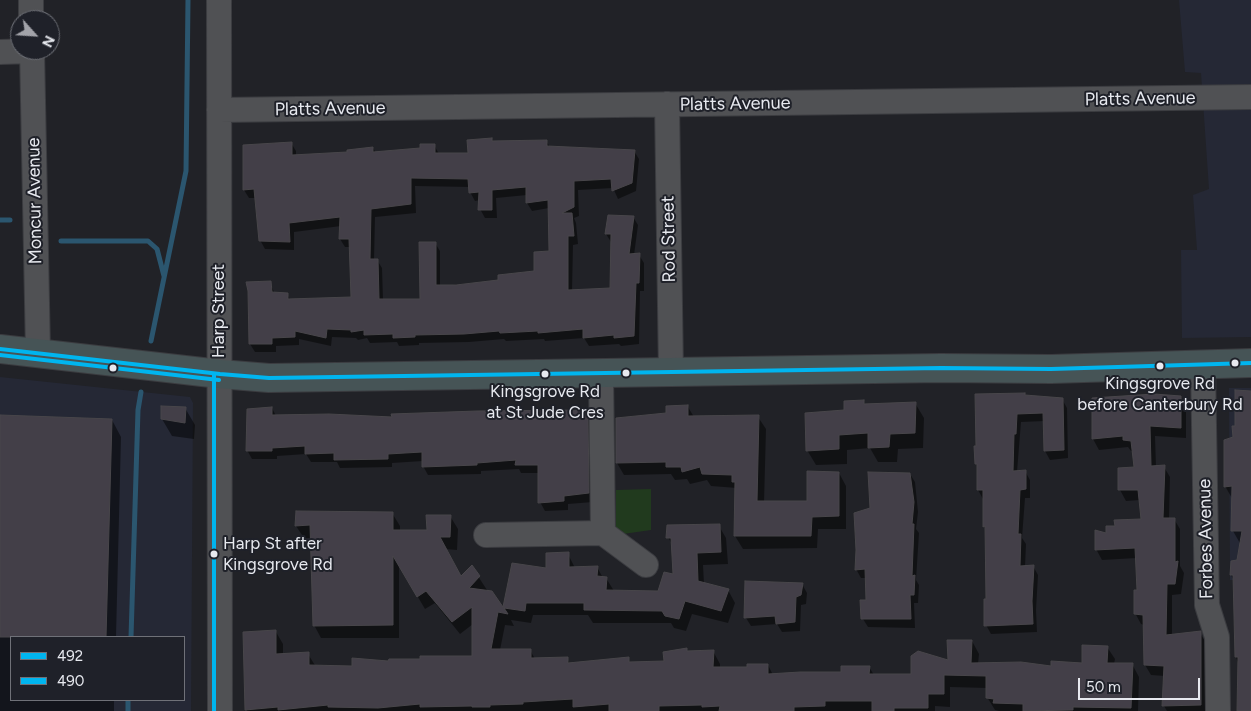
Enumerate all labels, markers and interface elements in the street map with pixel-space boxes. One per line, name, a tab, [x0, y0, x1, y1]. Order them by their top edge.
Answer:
north arrow	[10, 10, 60, 60]
text: N	[38, 33, 58, 50]
street label: Platts Avenue	[1084, 87, 1196, 111]
street label: Platts Avenue	[679, 92, 791, 116]
street label: Platts Avenue	[274, 97, 386, 121]
street label: Moncur Avenue	[23, 137, 47, 265]
street label: Rod Street	[657, 195, 681, 283]
street label: Harp Street	[208, 264, 230, 358]
unlabelled marker	[1230, 358, 1240, 368]
marker: Kingsgrove Rd before Canterbury Rd	[1155, 361, 1165, 371]
unlabelled marker	[108, 363, 118, 373]
unlabelled marker	[621, 368, 631, 378]
marker: Kingsgrove Rd at St Jude Cres	[540, 369, 550, 379]
place label: Kingsgrove Rd before Canterbury Rd	[1077, 374, 1243, 414]
place label: Kingsgrove Rd at St Jude Cres	[486, 382, 604, 422]
street label: Forbes Avenue	[1194, 479, 1218, 599]
place label: Harp St after Kingsgrove Rd	[223, 534, 333, 574]
marker: Harp St after Kingsgrove Rd	[209, 549, 219, 559]
legend	[10, 636, 185, 701]
text: 492	[57, 647, 83, 665]
scale bar	[1081, 668, 1204, 700]
text: 490	[57, 672, 84, 690]
text: 50 m	[1086, 678, 1121, 696]

